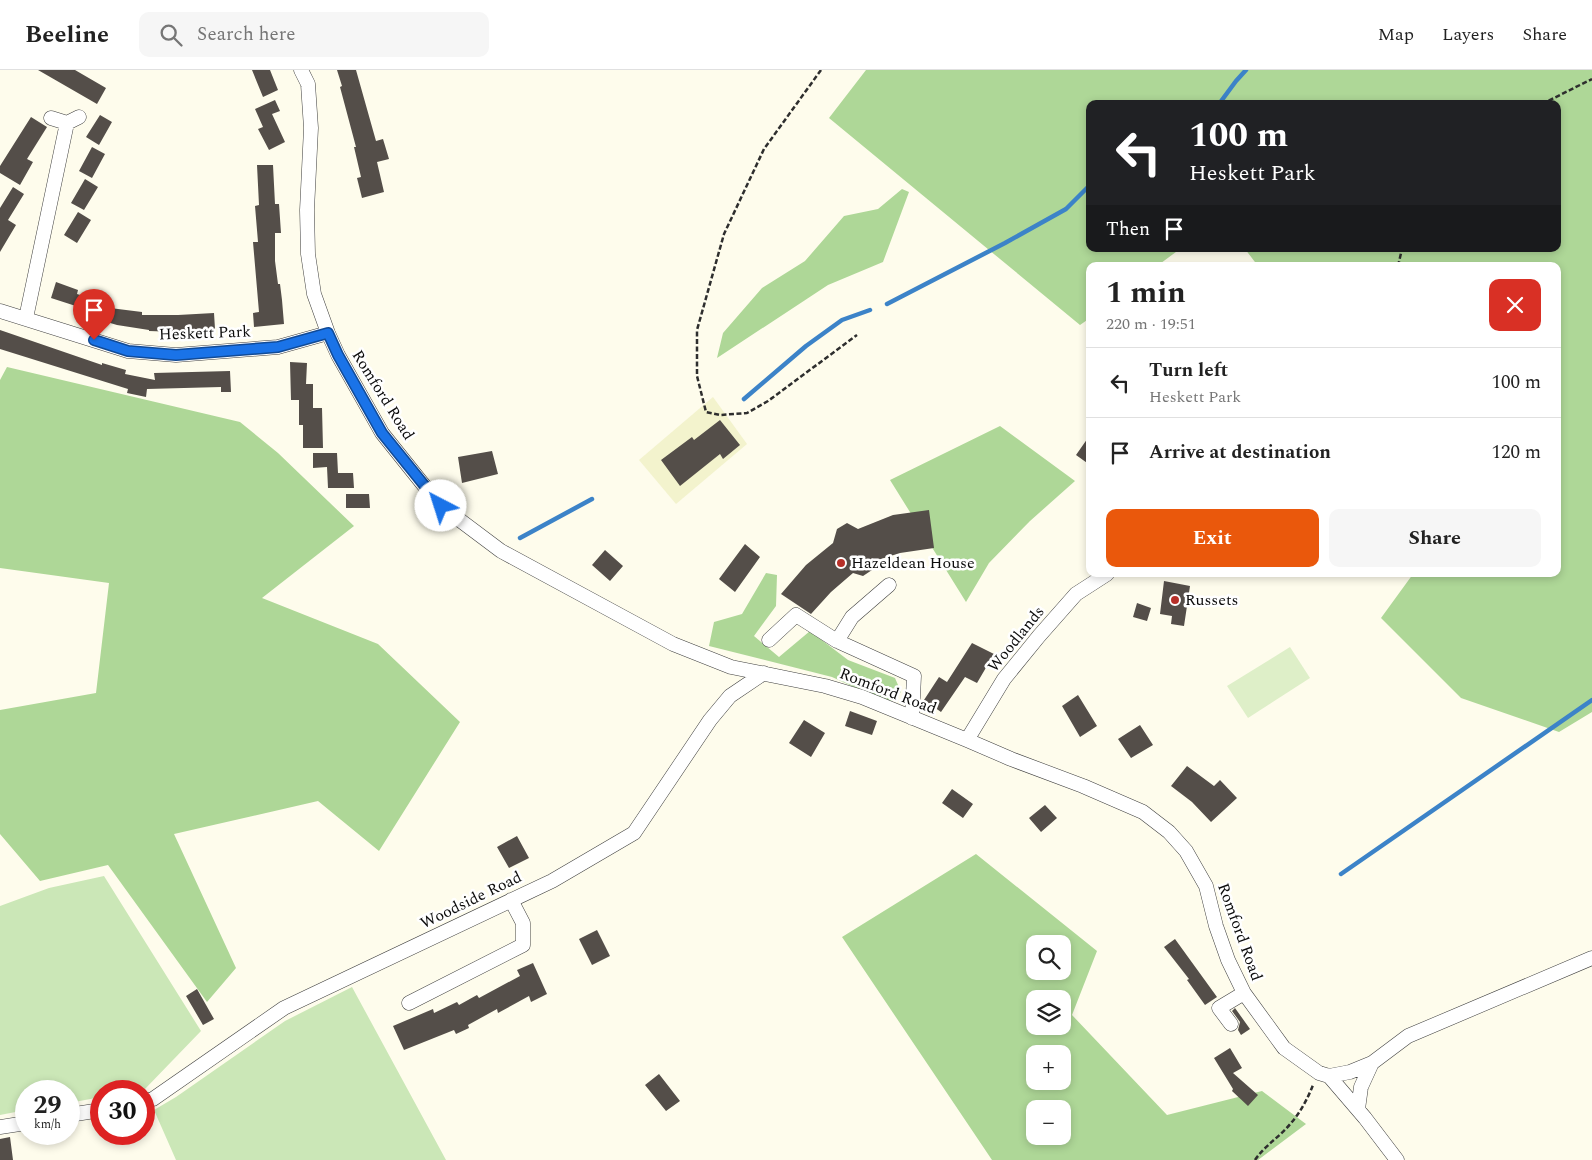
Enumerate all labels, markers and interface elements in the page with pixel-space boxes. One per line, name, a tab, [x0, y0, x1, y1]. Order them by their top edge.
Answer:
search box	[139, 12, 489, 57]
text: Beeline	[25, 17, 109, 53]
text: Search here	[197, 20, 295, 49]
icon: search	[157, 21, 185, 49]
text: Map	[1378, 21, 1414, 48]
text: Layers	[1442, 21, 1494, 48]
text: Share	[1522, 21, 1567, 48]
text: 100 m	[1189, 109, 1288, 162]
icon: left	[1106, 120, 1171, 185]
text: Heskett Park	[1189, 157, 1316, 190]
text: Then	[1106, 215, 1150, 244]
icon: arrive	[1160, 215, 1188, 243]
text: 1 min	[1106, 270, 1186, 316]
button: close	[1489, 279, 1541, 331]
pin	[73, 289, 115, 340]
icon: arrive	[80, 296, 108, 324]
text: 220 m · 19:51	[1106, 312, 1196, 336]
street label: Heskett Park	[158, 319, 252, 347]
street label: Romford Road	[346, 345, 420, 445]
text: Turn left	[1149, 356, 1228, 385]
text: 100 m	[1491, 368, 1541, 397]
icon: left	[1106, 369, 1134, 397]
text: Heskett Park	[1149, 385, 1241, 409]
text: Arrive at destination	[1149, 438, 1331, 467]
text: 120 m	[1491, 438, 1541, 467]
icon: arrive	[1106, 439, 1134, 467]
position arrow	[414, 479, 466, 531]
button: Exit	[1106, 509, 1319, 567]
button: Share	[1329, 509, 1541, 567]
place label: Hazeldean House	[851, 551, 975, 575]
marker: Hazeldean House	[835, 557, 847, 569]
place label: Russets	[1185, 588, 1239, 612]
marker: Russets	[1169, 594, 1181, 606]
street label: Woodlands	[982, 601, 1050, 677]
street label: Romford Road	[836, 661, 940, 721]
street label: Woodside Road	[416, 865, 526, 935]
street label: Romford Road	[1211, 880, 1269, 984]
map controls	[1026, 935, 1071, 1145]
button: search	[1026, 935, 1071, 980]
button: layers	[1026, 990, 1071, 1035]
button: +	[1026, 1045, 1071, 1090]
speed limit sign: 30	[90, 1080, 155, 1145]
text: 29	[33, 1087, 62, 1125]
button: −	[1026, 1100, 1071, 1145]
text: km/h	[34, 1115, 61, 1134]

